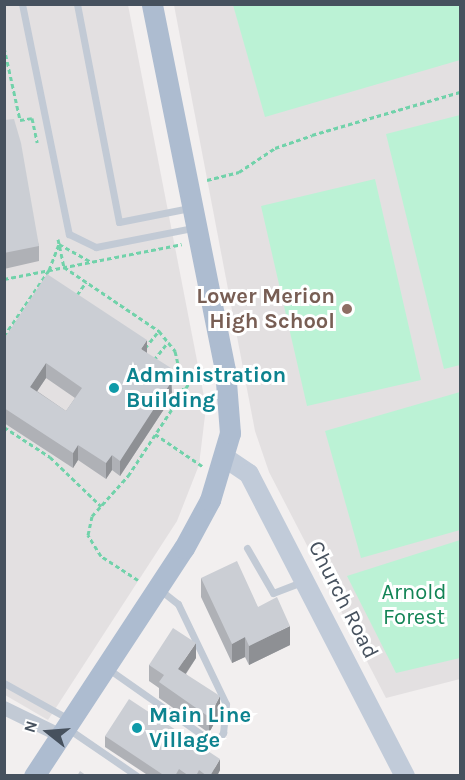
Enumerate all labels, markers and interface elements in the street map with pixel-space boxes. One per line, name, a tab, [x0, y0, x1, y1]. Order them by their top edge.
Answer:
place label: Lower Merion High School	[196, 283, 335, 334]
marker: Lower Merion High School	[340, 302, 354, 316]
place label: Administration Building	[126, 362, 286, 414]
marker: Administration Building	[107, 381, 121, 395]
street label: Church Road	[302, 537, 384, 663]
park label: Arnold Forest	[381, 579, 447, 630]
north arrow	[18, 702, 78, 762]
place label: Main Line Village	[149, 702, 251, 754]
text: N	[20, 718, 41, 735]
marker: Main Line Village	[130, 721, 144, 735]

